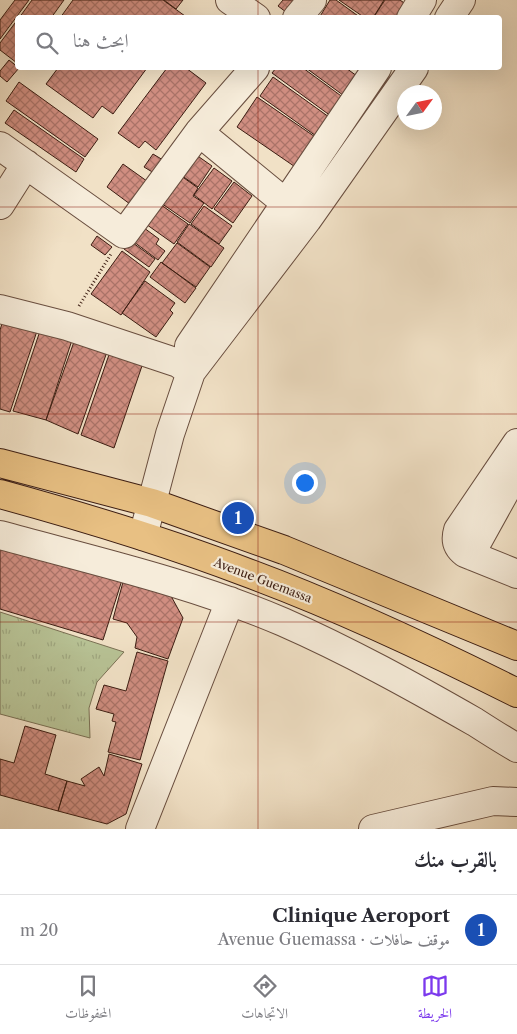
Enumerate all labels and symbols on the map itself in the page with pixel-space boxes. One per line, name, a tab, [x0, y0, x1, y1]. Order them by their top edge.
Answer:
north arrow	[397, 85, 442, 130]
your location	[292, 470, 318, 496]
pin: 1	[222, 499, 254, 537]
street label: Avenue Guemassa	[211, 554, 315, 606]

